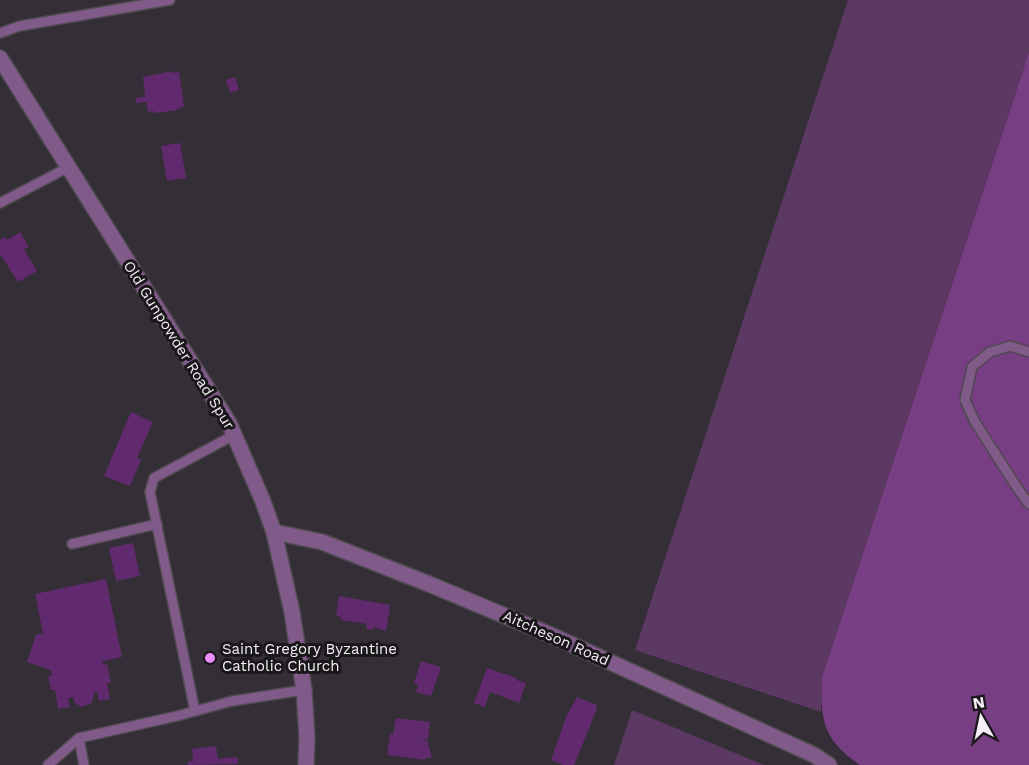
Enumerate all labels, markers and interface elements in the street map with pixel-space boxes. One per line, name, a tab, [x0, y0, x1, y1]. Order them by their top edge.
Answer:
street label: Old Gunpowder Road Spur	[120, 257, 238, 433]
street label: Aitcheson Road	[500, 607, 612, 669]
place label: Saint Gregory Byzantine Catholic Church	[222, 640, 397, 675]
marker: Saint Gregory Byzantine Catholic Church	[203, 651, 217, 665]
north arrow	[951, 687, 1011, 747]
text: N	[971, 692, 986, 713]

